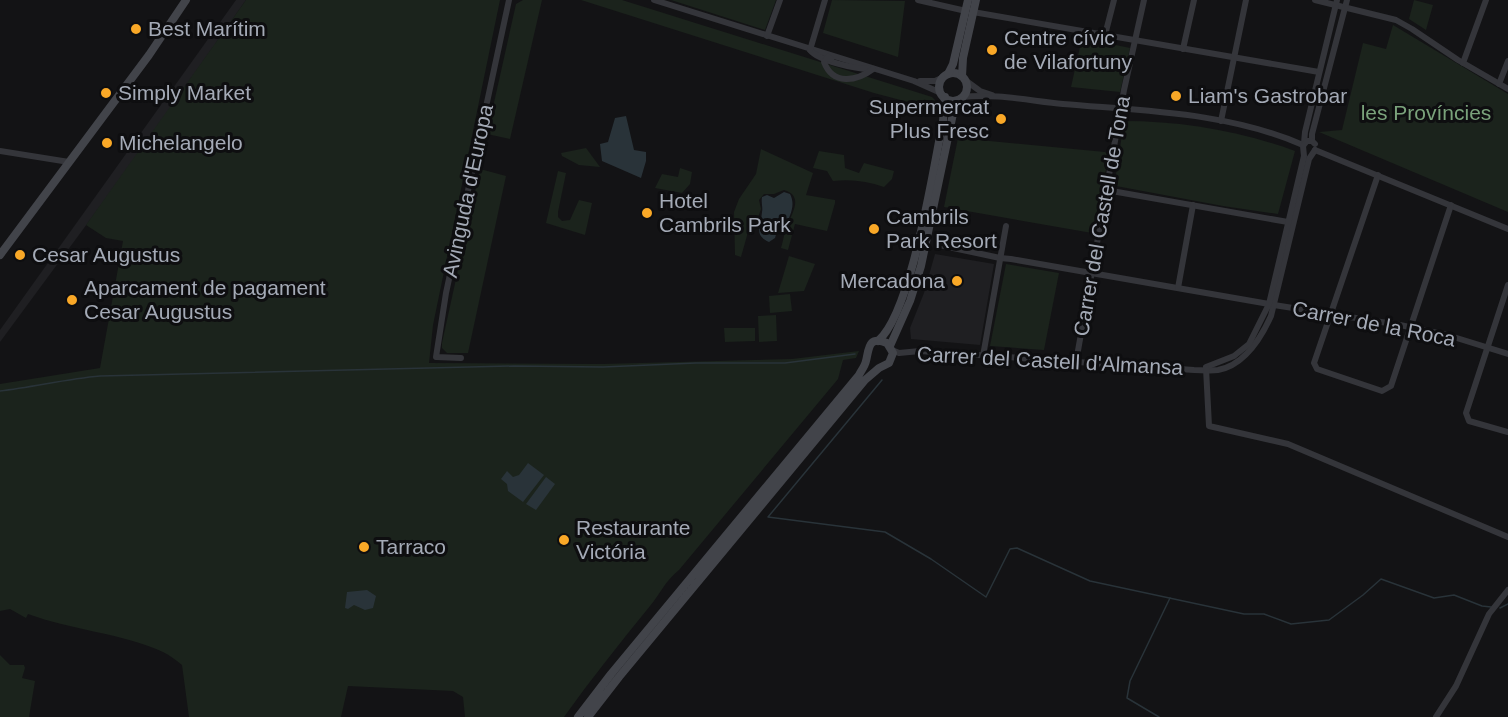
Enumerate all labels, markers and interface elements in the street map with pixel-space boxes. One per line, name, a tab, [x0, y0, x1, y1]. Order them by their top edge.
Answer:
place label: Best Marítim	[148, 17, 266, 40]
marker: Best Marítim	[129, 22, 143, 36]
place label: Centre cívic de Vilafortuny	[1004, 26, 1133, 73]
marker: Centre cívic de Vilafortuny	[985, 43, 999, 57]
place label: Simply Market	[118, 81, 251, 104]
place label: Liam's Gastrobar	[1188, 84, 1347, 107]
marker: Simply Market	[99, 86, 113, 100]
marker: Liam's Gastrobar	[1169, 89, 1183, 103]
street label: Carrer del Castell de Tona	[1069, 94, 1134, 338]
place label: Supermercat Plus Fresc	[869, 95, 989, 142]
park label: les Províncies	[1361, 101, 1491, 124]
street label: Avinguda d'Europa	[438, 102, 497, 280]
marker: Supermercat Plus Fresc	[994, 112, 1008, 126]
place label: Michelangelo	[119, 131, 243, 154]
marker: Michelangelo	[100, 136, 114, 150]
place label: Hotel Cambrils Park	[659, 189, 791, 236]
place label: Cambrils Park Resort	[886, 205, 997, 252]
marker: Hotel Cambrils Park	[640, 206, 654, 220]
marker: Cambrils Park Resort	[867, 222, 881, 236]
place label: Cesar Augustus	[32, 243, 180, 266]
marker: Cesar Augustus	[13, 248, 27, 262]
place label: Mercadona	[840, 269, 945, 292]
marker: Mercadona	[950, 274, 964, 288]
place label: Aparcament de pagament Cesar Augustus	[84, 276, 326, 323]
marker: Aparcament de pagament Cesar Augustus	[65, 293, 79, 307]
street label: Carrer de la Roca	[1291, 296, 1458, 351]
street label: Carrer del Castell d'Almansa	[916, 342, 1184, 379]
place label: Restaurante Victória	[576, 516, 690, 563]
marker: Restaurante Victória	[557, 533, 571, 547]
place label: Tarraco	[376, 535, 446, 558]
marker: Tarraco	[357, 540, 371, 554]

